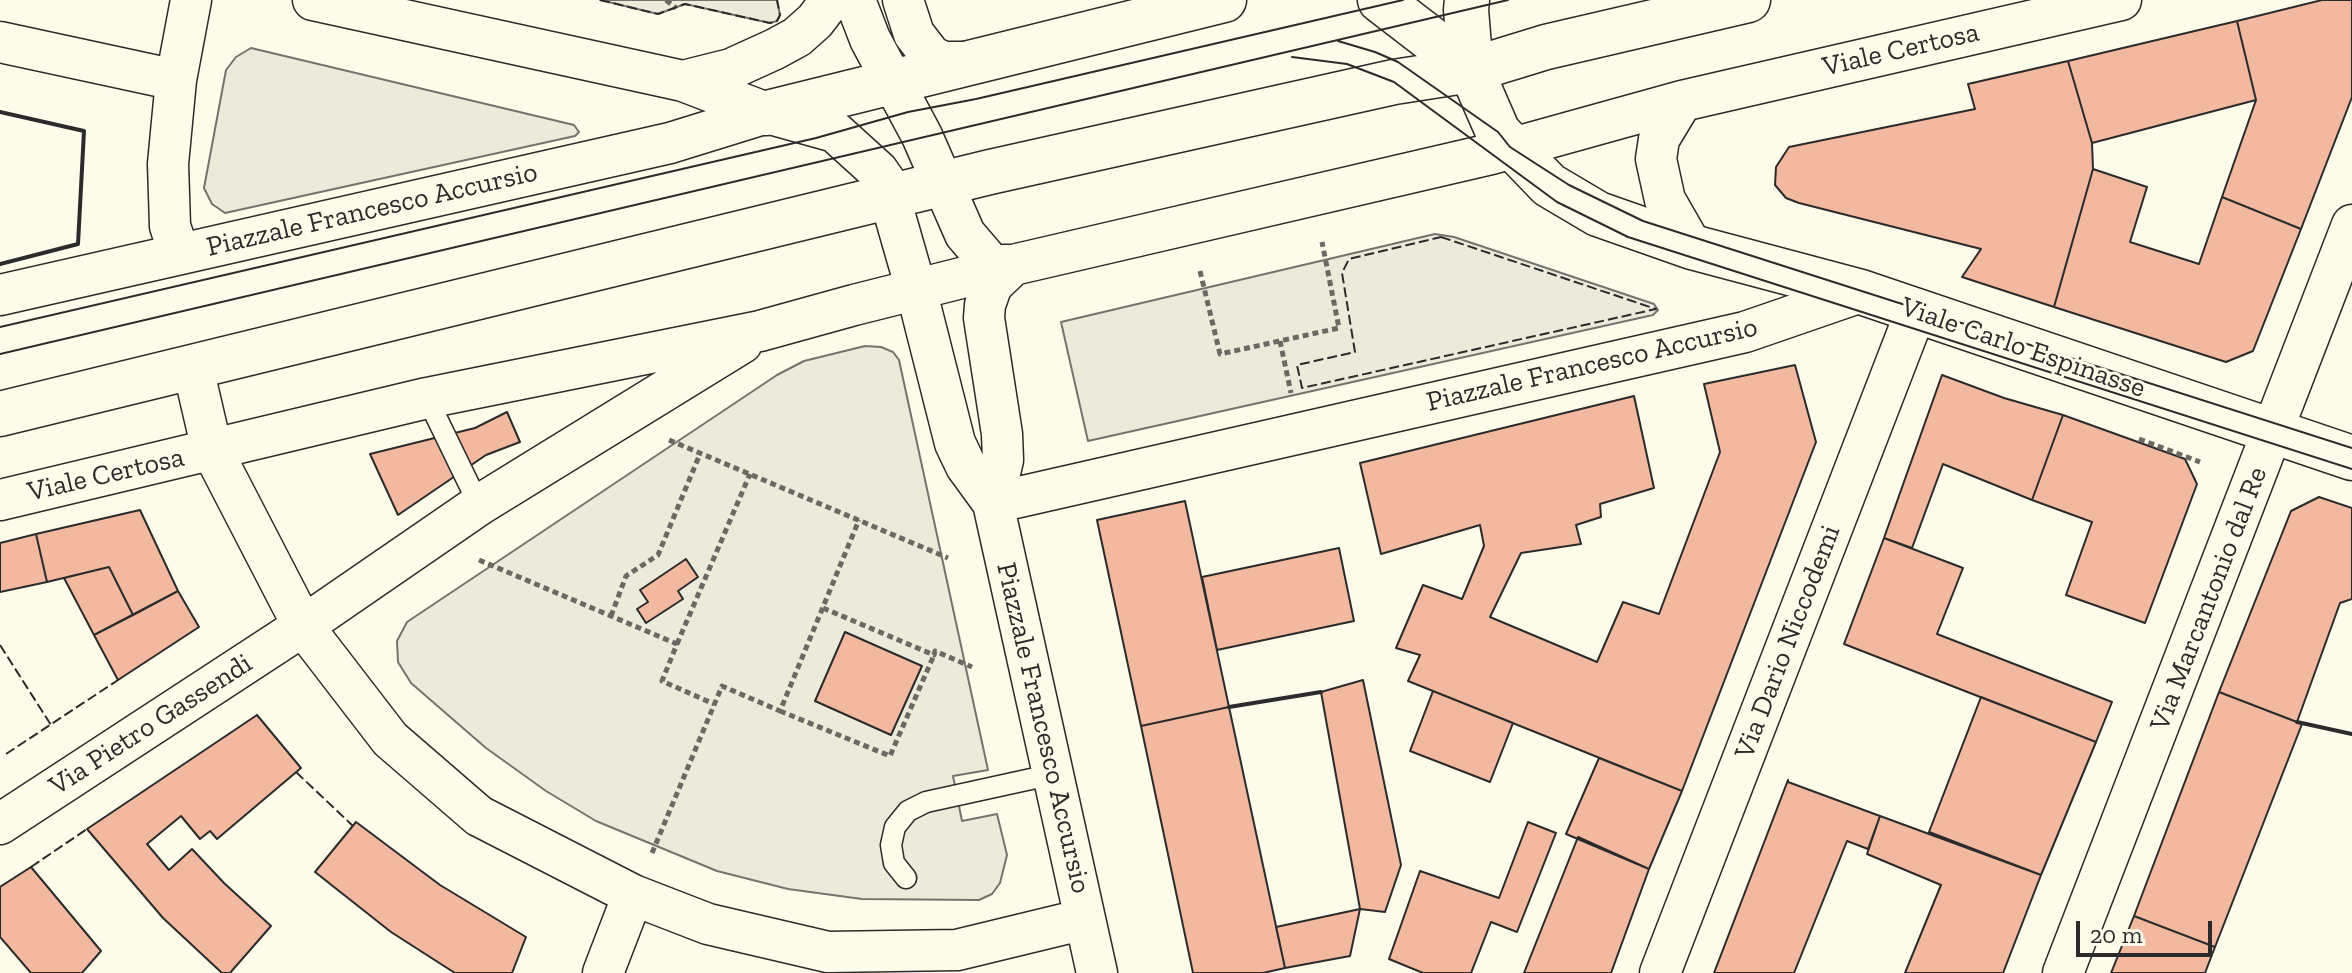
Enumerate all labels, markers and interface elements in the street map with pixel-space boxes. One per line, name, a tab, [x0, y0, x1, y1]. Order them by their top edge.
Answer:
street label: Viale Certosa	[1820, 16, 1982, 84]
street label: Piazzale Francesco Accursio	[203, 156, 541, 264]
street label: Viale Carlo Espinasse	[1896, 290, 2150, 406]
street label: Piazzale Francesco Accursio	[1423, 311, 1761, 419]
street label: Viale Certosa	[25, 441, 187, 509]
street label: Via Marcantonio dal Re	[2143, 462, 2275, 736]
street label: Via Dario Niccodemi	[1728, 520, 1848, 764]
street label: Piazzale Francesco Accursio	[989, 559, 1097, 897]
street label: Via Pietro Gassendi	[43, 647, 259, 803]
scale bar	[2080, 905, 2216, 955]
text: 20 m	[2090, 920, 2142, 949]

